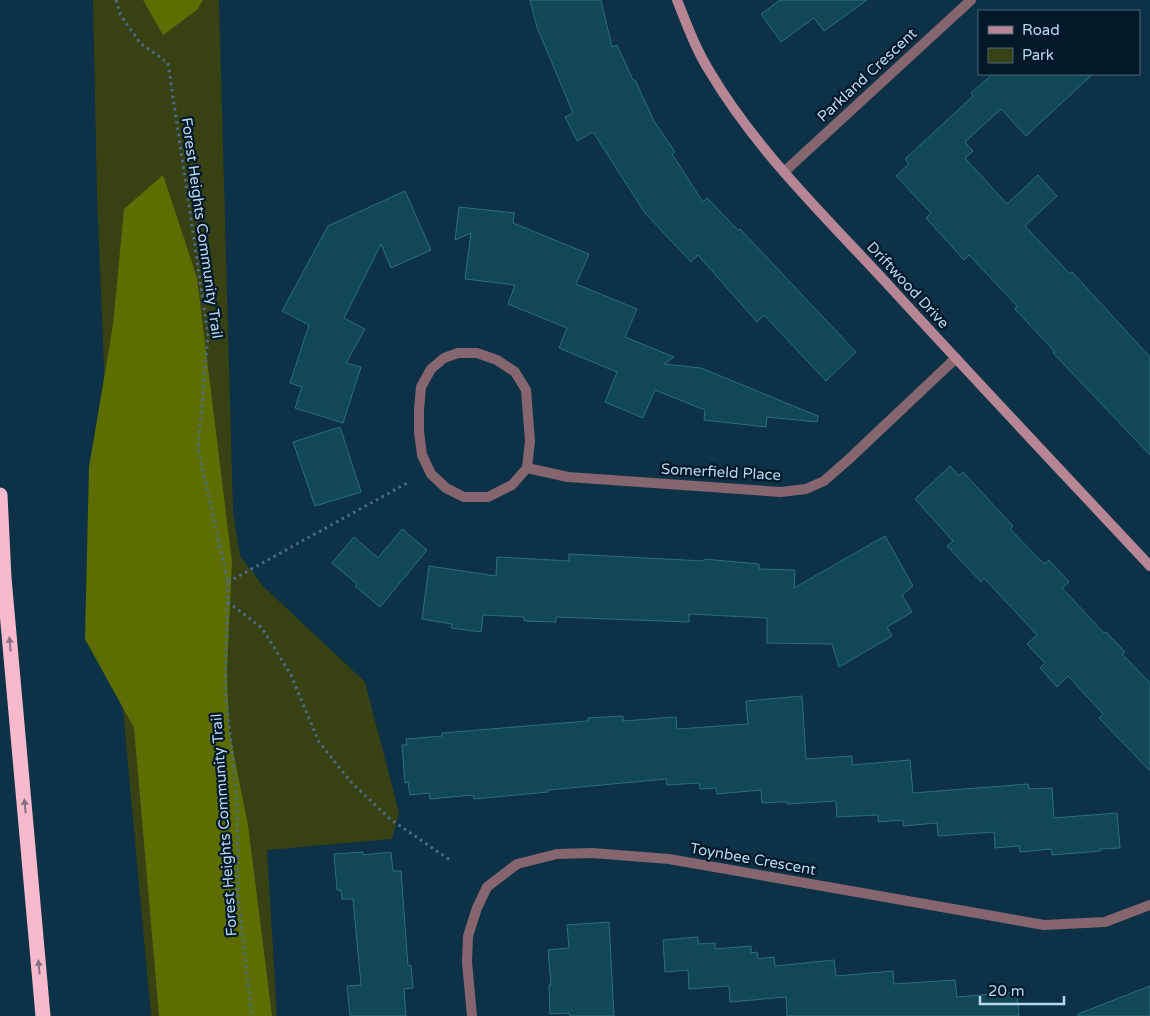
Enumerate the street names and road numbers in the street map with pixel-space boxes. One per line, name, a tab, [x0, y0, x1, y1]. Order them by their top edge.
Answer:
street label: Parkland Crescent	[814, 24, 921, 126]
street label: Forest Heights Community Trail	[178, 116, 226, 340]
street label: Driftwood Drive	[863, 238, 953, 332]
street label: Somerfield Place	[661, 460, 781, 484]
street label: Forest Heights Community Trail	[207, 713, 241, 937]
street label: Toynbee Crescent	[689, 839, 818, 879]

